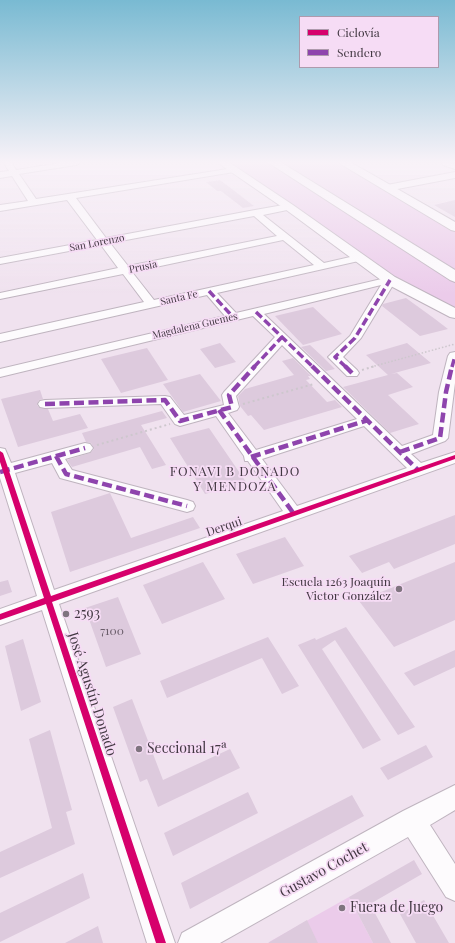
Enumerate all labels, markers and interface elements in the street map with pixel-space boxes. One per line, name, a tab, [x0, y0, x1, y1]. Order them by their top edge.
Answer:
legend	[299, 16, 439, 68]
text: Ciclovía	[337, 24, 380, 40]
text: Sendero	[337, 44, 381, 60]
street label: San Lorenzo	[69, 232, 125, 254]
street label: Prusia	[128, 258, 158, 276]
street label: Santa Fe	[159, 288, 199, 308]
street label: Magdalena Guemes	[151, 310, 239, 342]
district label: FONAVI B DONADO Y MENDOZA	[170, 464, 300, 495]
street label: Derqui	[204, 514, 244, 540]
place label: Escuela 1263 Joaquín Victor González	[282, 575, 391, 603]
marker: Escuela 1263 Joaquín Victor González	[394, 584, 404, 594]
place label: 2593	[74, 606, 100, 622]
marker: 2593	[61, 609, 71, 619]
house number: 7100	[100, 624, 124, 638]
street label: José Agustín Donado	[64, 630, 120, 758]
place label: Seccional 17ª	[147, 741, 227, 757]
marker: Seccional 17ª	[134, 744, 144, 754]
street label: Gustavo Cochet	[277, 839, 371, 901]
place label: Fuera de Juego	[350, 900, 443, 916]
marker: Fuera de Juego	[337, 903, 347, 913]

